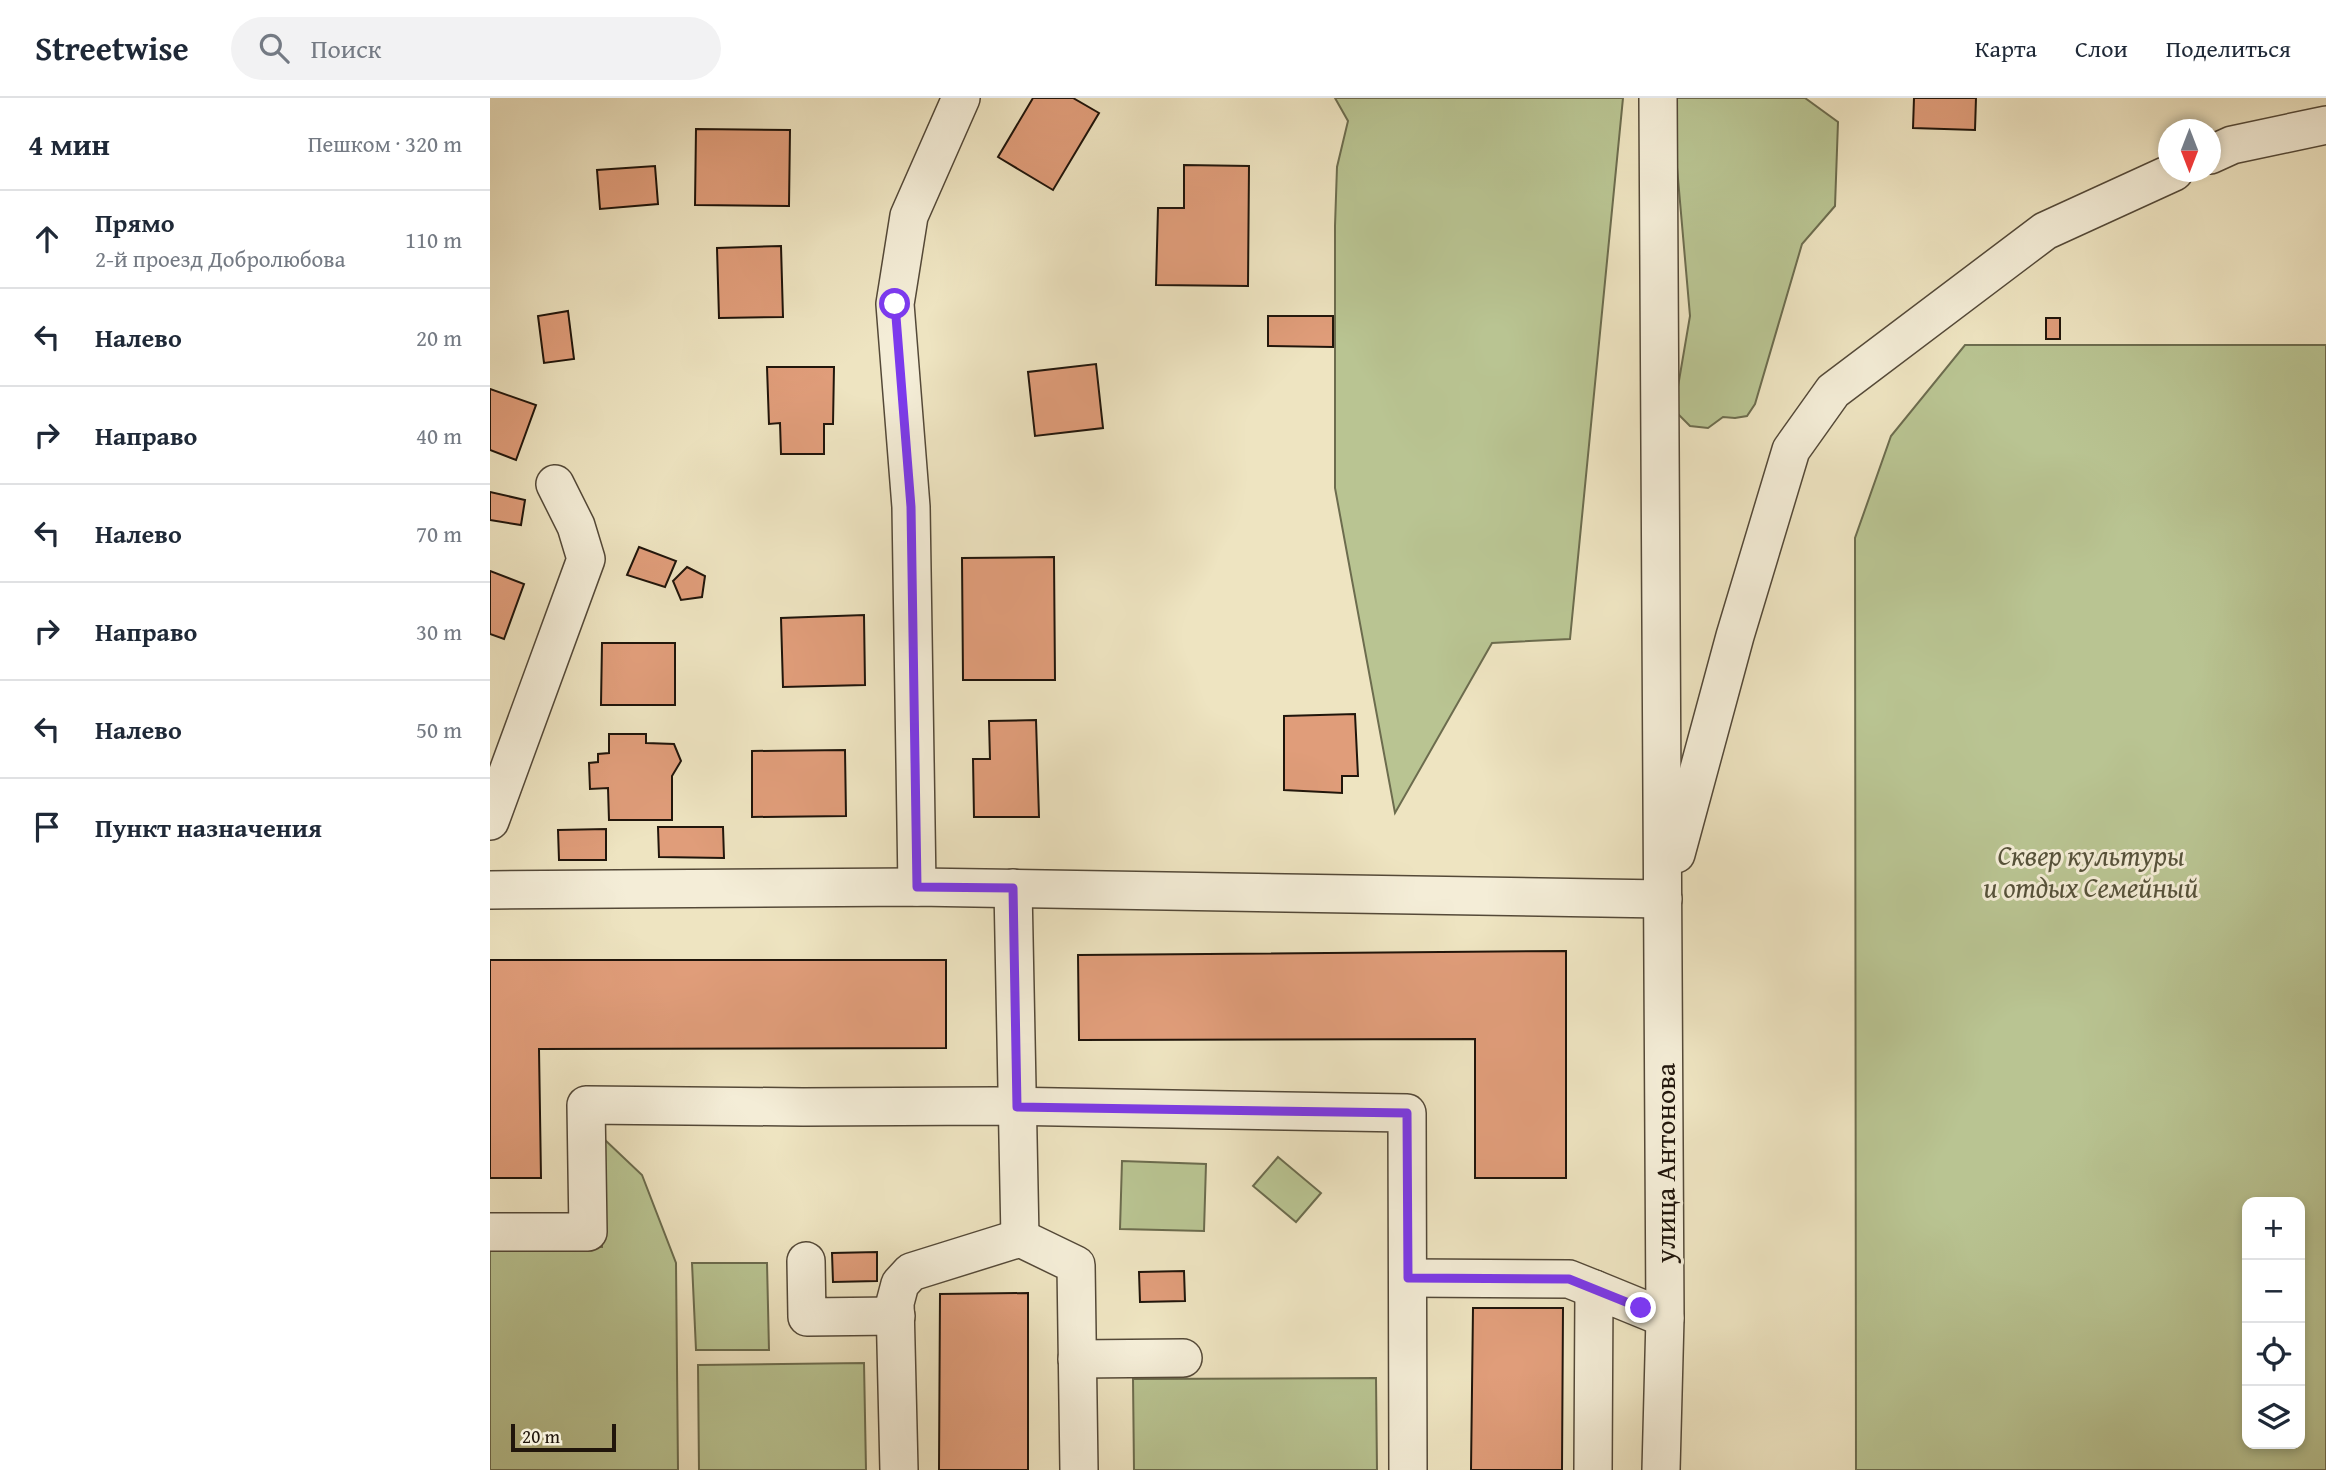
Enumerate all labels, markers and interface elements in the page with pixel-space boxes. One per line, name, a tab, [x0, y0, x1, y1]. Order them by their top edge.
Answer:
search box	[231, 17, 721, 80]
text: Streetwise	[35, 24, 189, 72]
icon: search	[255, 29, 293, 67]
text: Поиск	[311, 29, 381, 68]
text: Карта	[1975, 31, 2037, 66]
text: Слои	[2075, 31, 2128, 66]
text: Поделиться	[2166, 31, 2291, 66]
north arrow	[2158, 119, 2221, 182]
text: 4 мин	[28, 122, 110, 166]
text: Пешком · 320 m	[308, 127, 462, 160]
text: Прямо	[95, 203, 175, 242]
icon: ahead	[28, 220, 66, 258]
text: 110 m	[405, 223, 462, 256]
text: 2-й проезд Добролюбова	[95, 242, 346, 275]
route start	[879, 288, 910, 319]
icon: left	[28, 318, 66, 356]
text: Налево	[95, 318, 182, 357]
text: 20 m	[416, 321, 462, 354]
icon: right	[28, 416, 66, 454]
text: Направо	[95, 416, 197, 455]
text: 40 m	[416, 419, 462, 452]
icon: left	[28, 514, 66, 552]
text: Налево	[95, 514, 182, 553]
text: 70 m	[416, 517, 462, 550]
icon: right	[28, 612, 66, 650]
text: Направо	[95, 612, 197, 651]
text: 30 m	[416, 615, 462, 648]
icon: left	[28, 710, 66, 748]
text: Налево	[95, 710, 182, 749]
text: 50 m	[416, 713, 462, 746]
icon: arrive	[28, 808, 66, 846]
text: Пункт назначения	[95, 808, 322, 847]
park label: Сквер культуры и отдых Семейный	[1984, 834, 2198, 907]
street label: улица Антонова	[1644, 1062, 1685, 1264]
map controls	[2242, 1197, 2305, 1449]
button: +	[2242, 1197, 2305, 1260]
button: −	[2242, 1260, 2305, 1323]
route end	[1625, 1292, 1656, 1323]
button: locate	[2242, 1323, 2305, 1386]
button: layers	[2242, 1386, 2305, 1449]
scale bar	[511, 1421, 616, 1453]
text: 20 m	[522, 1422, 560, 1450]

